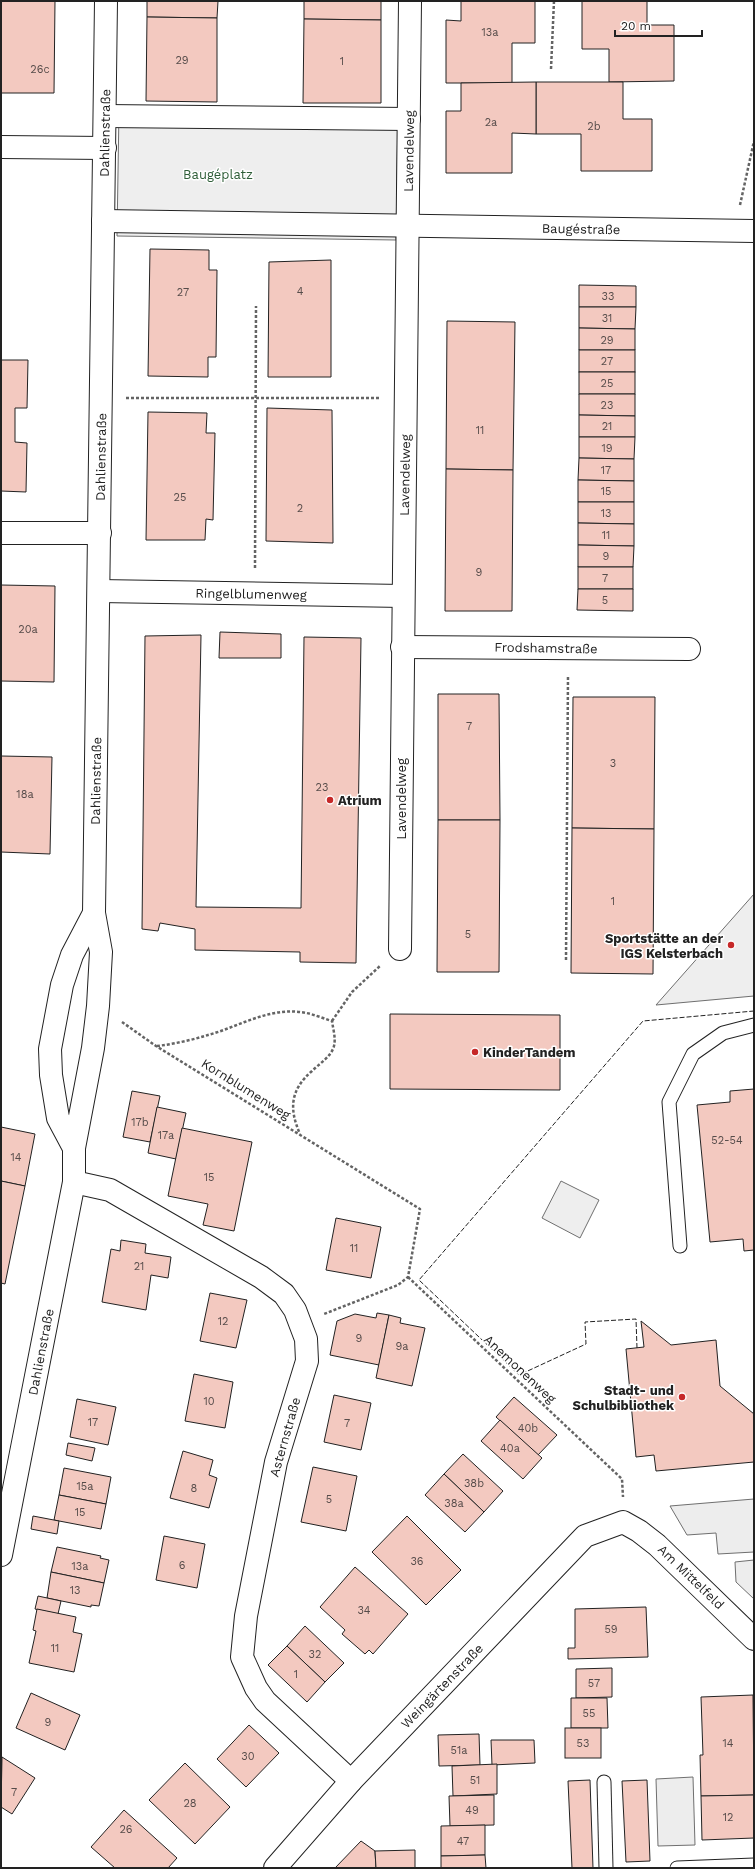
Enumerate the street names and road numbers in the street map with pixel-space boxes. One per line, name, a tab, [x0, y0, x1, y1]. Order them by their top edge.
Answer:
street label: Dahlienstraße	[97, 89, 113, 177]
street label: Lavendelweg	[401, 110, 417, 192]
street label: Baugéstraße	[542, 221, 620, 237]
street label: Dahlienstraße	[93, 413, 109, 501]
street label: Lavendelweg	[397, 434, 413, 516]
street label: Ringelblumenweg	[195, 586, 307, 602]
street label: Frodshamstraße	[494, 640, 598, 656]
street label: Dahlienstraße	[88, 737, 104, 825]
street label: Lavendelweg	[394, 758, 409, 840]
street label: Kornblumenweg	[199, 1056, 293, 1122]
street label: Dahlienstraße	[25, 1307, 57, 1397]
street label: Anemonenweg	[481, 1332, 559, 1406]
street label: Asternstraße	[266, 1396, 304, 1478]
street label: Am Mittelfeld	[655, 1542, 727, 1612]
street label: Weingärtenstraße	[398, 1641, 486, 1731]

